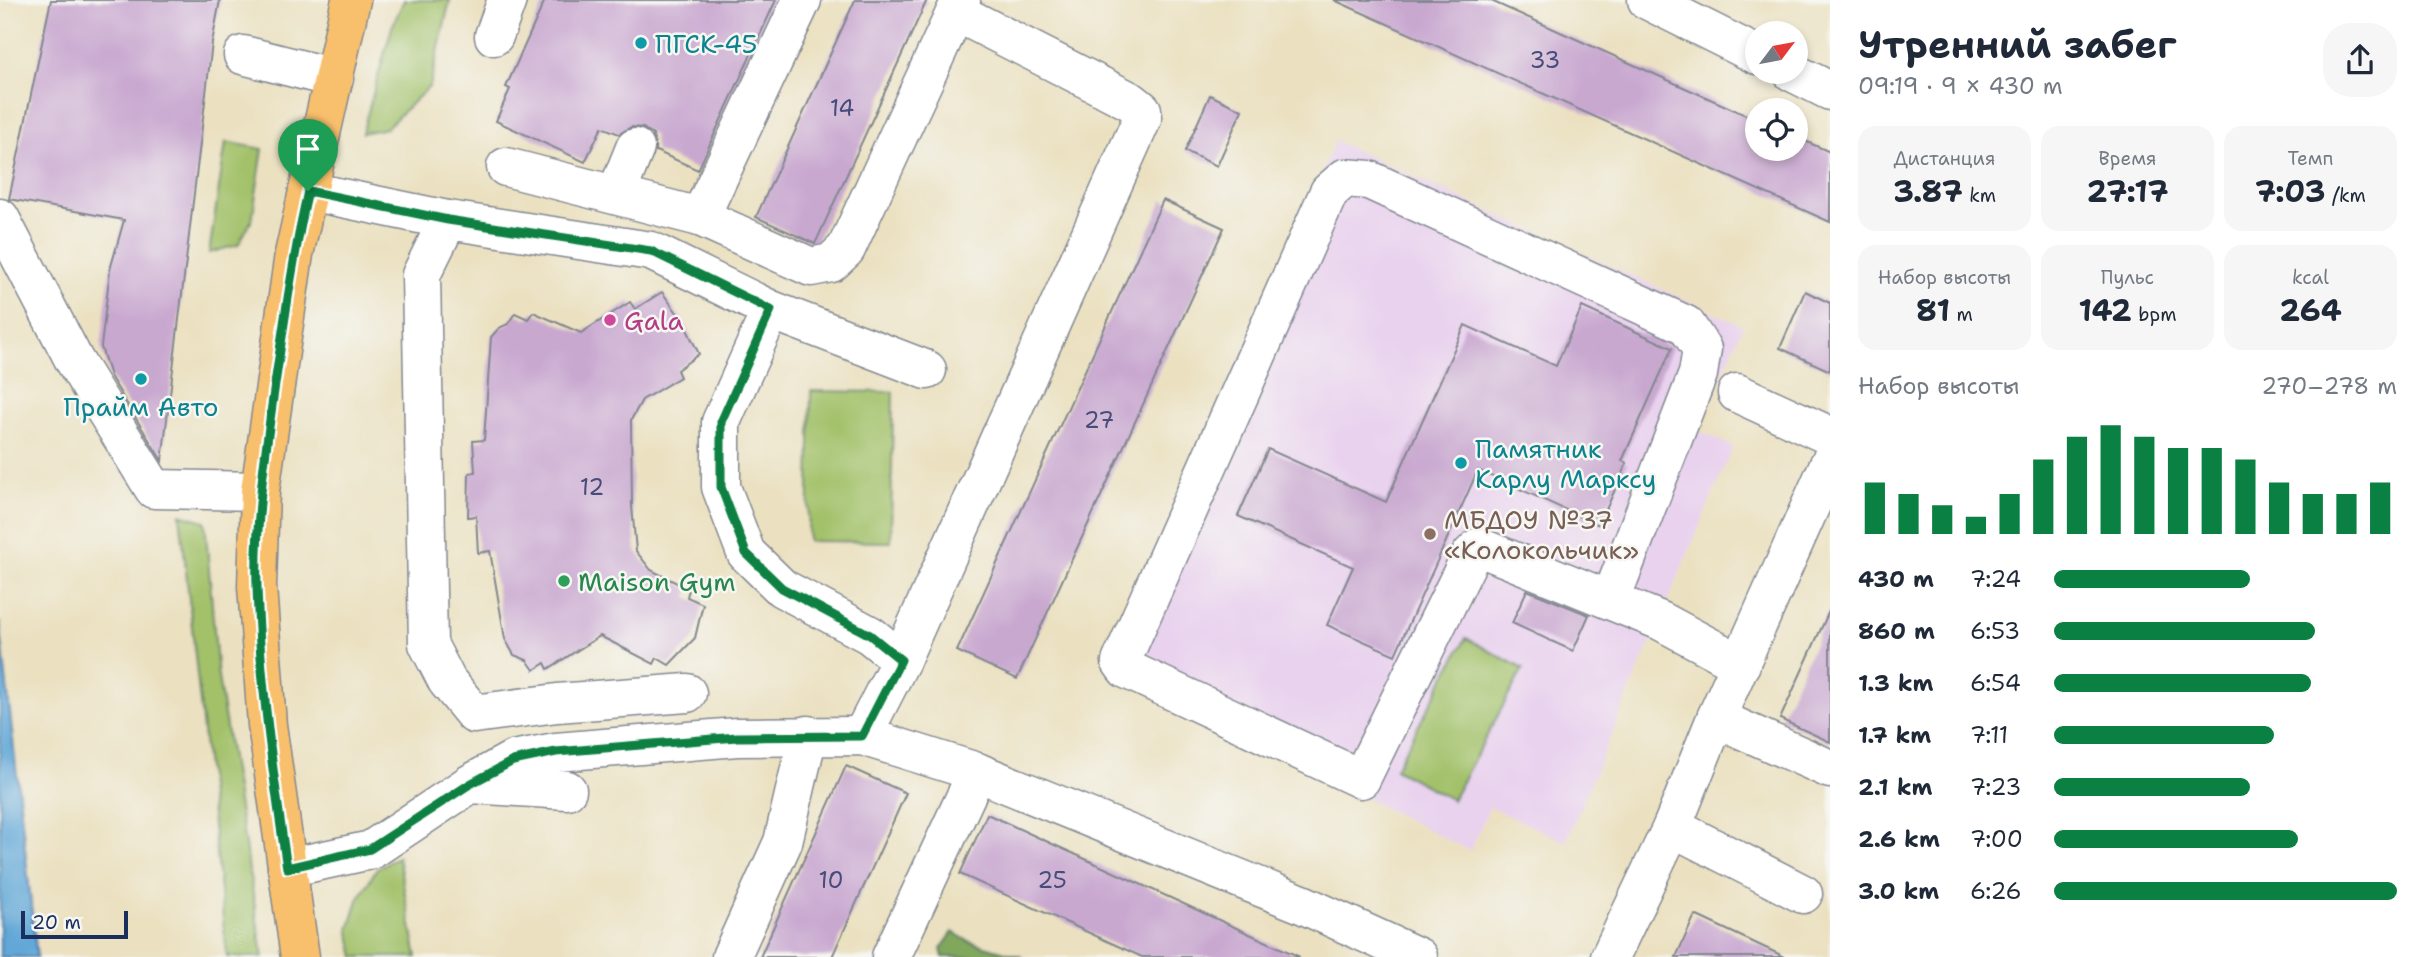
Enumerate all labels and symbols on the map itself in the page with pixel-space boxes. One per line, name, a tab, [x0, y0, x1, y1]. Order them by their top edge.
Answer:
north arrow	[1745, 21, 1808, 84]
place label: ПГСК-45	[655, 26, 757, 61]
marker: ПГСК-45	[633, 35, 649, 51]
house number: 33	[1530, 45, 1560, 75]
house number: 14	[830, 93, 854, 123]
pin	[278, 119, 338, 191]
place label: Gala	[624, 303, 684, 338]
marker: Gala	[602, 312, 618, 328]
marker: Прайм Авто	[133, 371, 149, 387]
place label: Прайм Авто	[63, 389, 219, 424]
house number: 27	[1084, 405, 1114, 435]
place label: Памятник Карлу Марксу	[1475, 431, 1656, 496]
marker: Памятник Карлу Марксу	[1453, 455, 1469, 471]
house number: 12	[580, 472, 604, 502]
place label: МБДОУ №37 «Колокольчик»	[1444, 502, 1639, 567]
marker: МБДОУ №37 «Колокольчик»	[1422, 526, 1438, 542]
place label: Maison Gym	[578, 564, 736, 599]
marker: Maison Gym	[556, 573, 572, 589]
house number: 10	[818, 865, 844, 895]
house number: 25	[1037, 865, 1067, 895]
scale bar	[21, 908, 128, 940]

